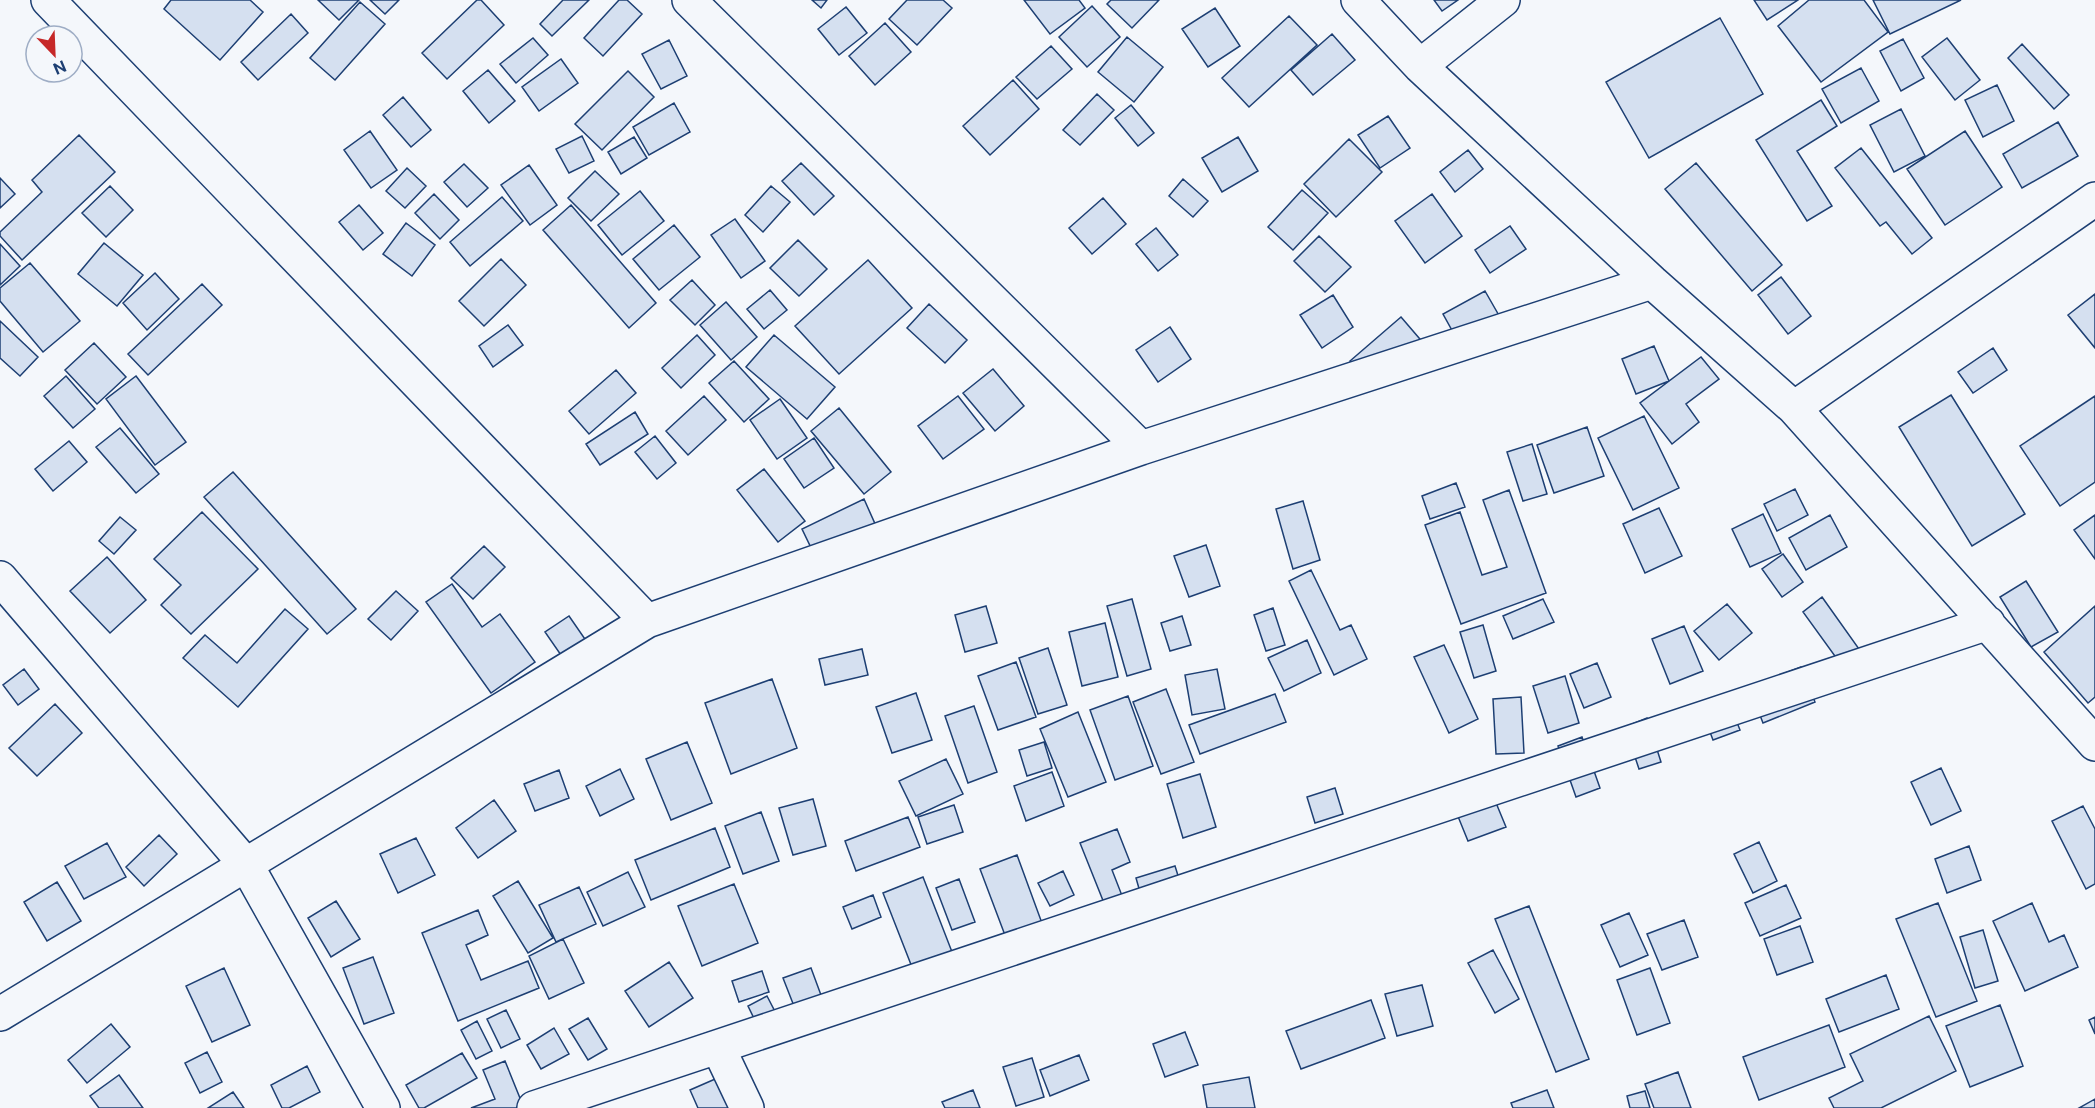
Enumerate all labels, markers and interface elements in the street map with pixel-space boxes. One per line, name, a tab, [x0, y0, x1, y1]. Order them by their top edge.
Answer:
north arrow	[24, 24, 84, 84]
text: N	[50, 56, 69, 79]

